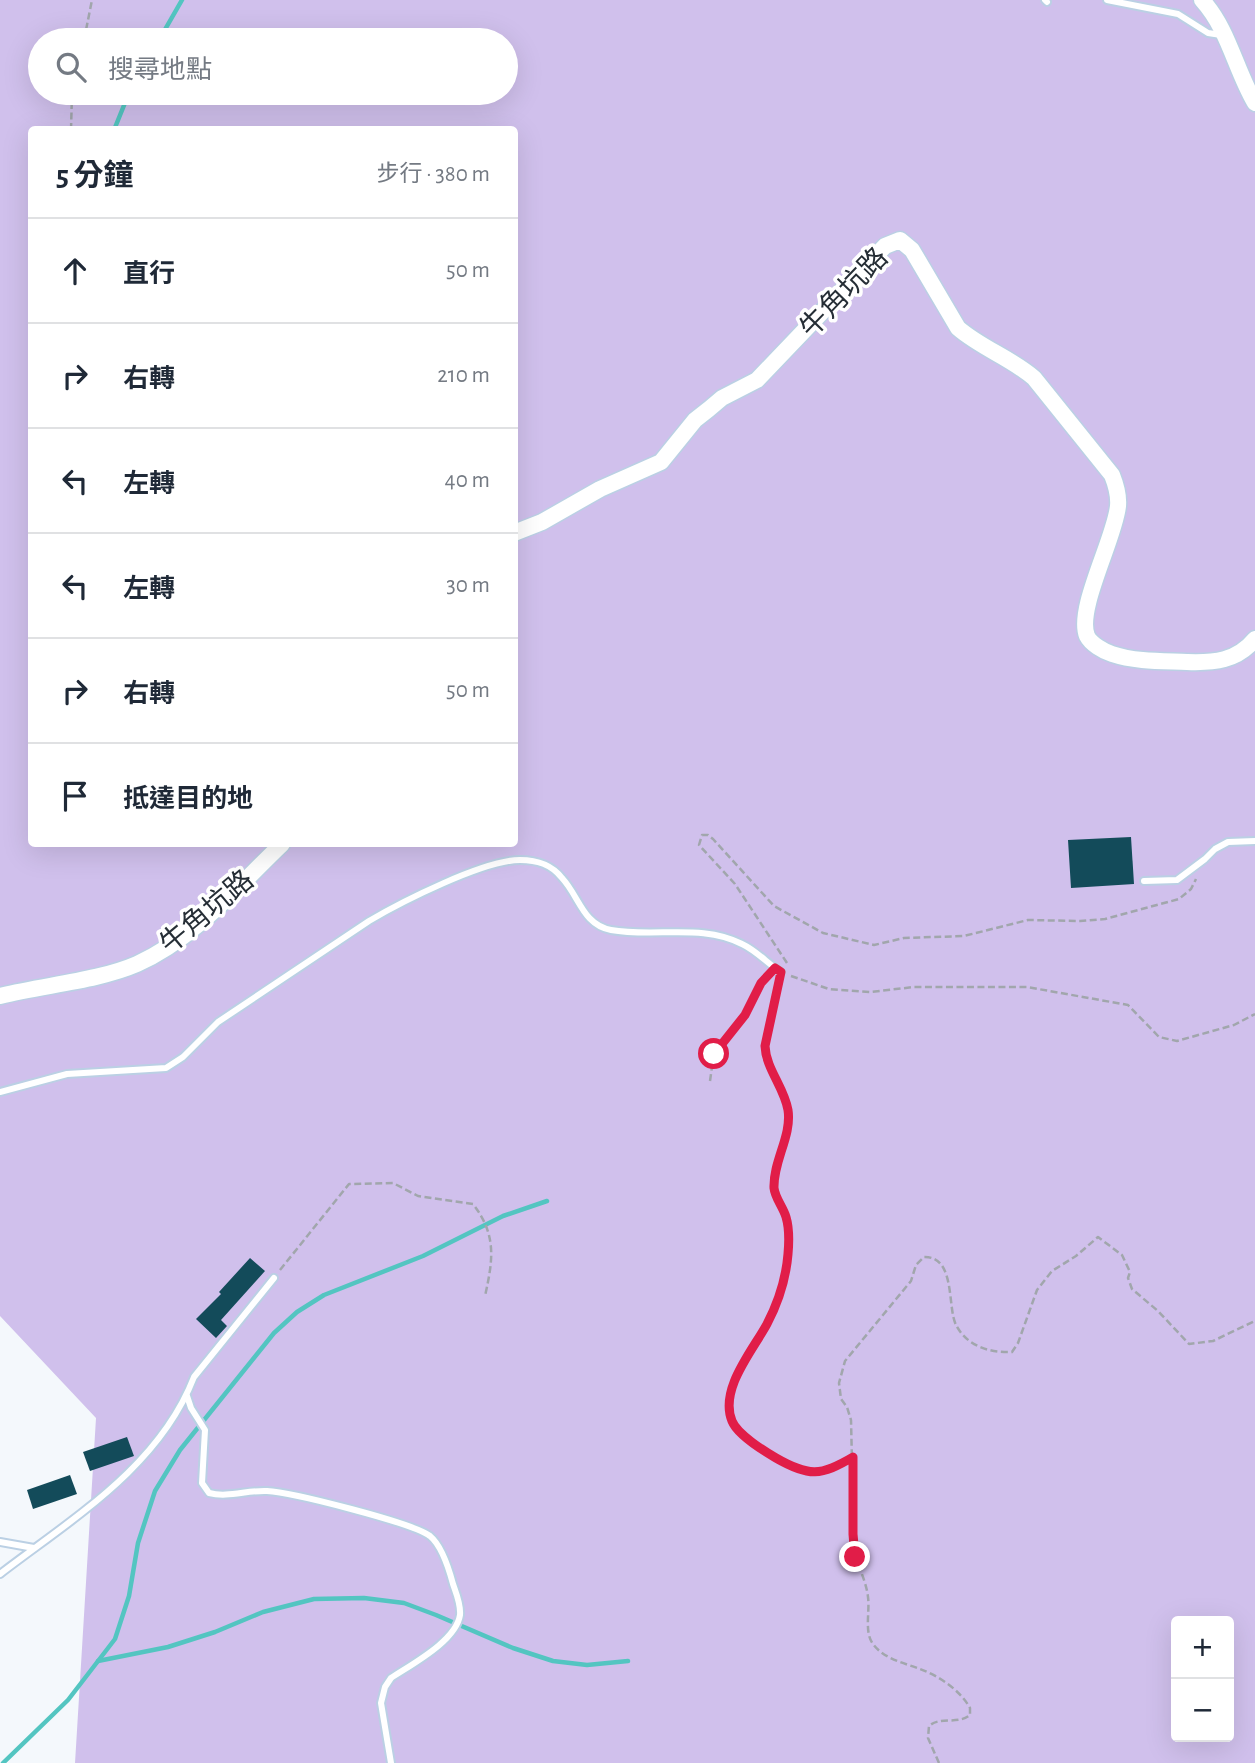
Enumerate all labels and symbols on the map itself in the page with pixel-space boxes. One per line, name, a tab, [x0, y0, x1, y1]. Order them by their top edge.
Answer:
street label: 牛角坑路	[794, 242, 893, 343]
street label: 牛角坑路	[154, 864, 259, 959]
route start	[698, 1038, 729, 1069]
route end	[839, 1541, 870, 1572]

